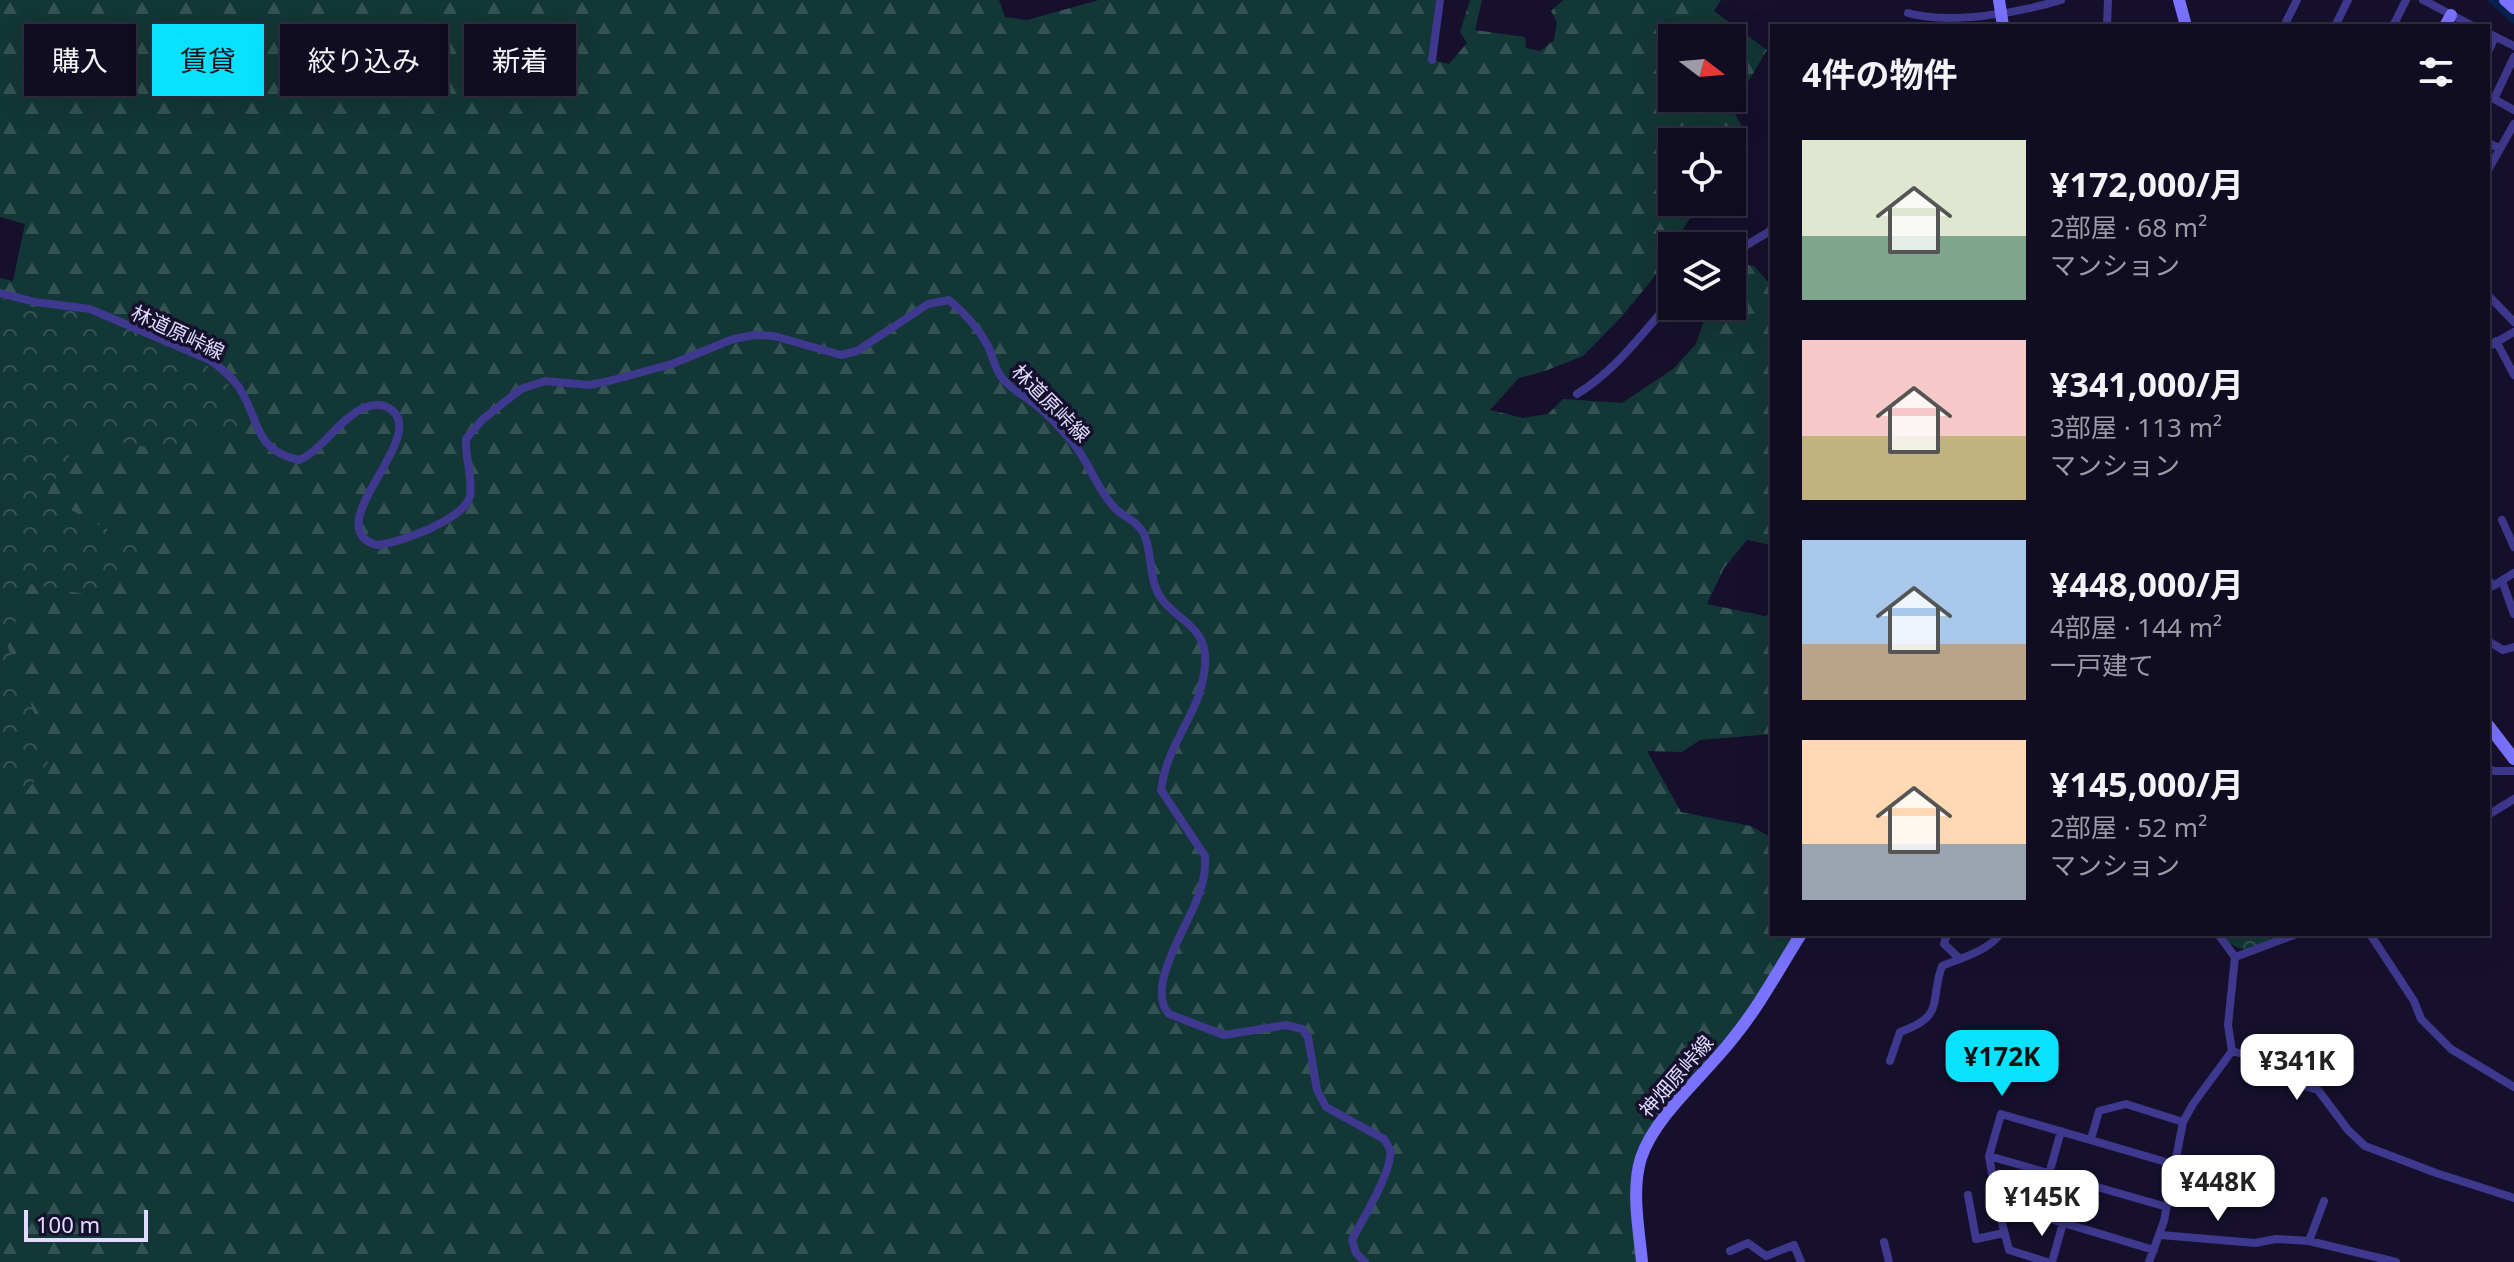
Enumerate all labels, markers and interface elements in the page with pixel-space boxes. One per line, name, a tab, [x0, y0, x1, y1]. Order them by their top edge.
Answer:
chip: 購入	[24, 24, 136, 96]
chip: 賃貸	[152, 24, 264, 96]
chip: 絞り込み	[280, 24, 448, 96]
chip: 新着	[464, 24, 576, 96]
north arrow	[1658, 24, 1746, 112]
map controls	[1658, 24, 1746, 320]
icon: filters	[2414, 50, 2458, 94]
text: 4件の物件	[1802, 51, 1957, 97]
button: locate	[1658, 128, 1746, 216]
text: ¥172,000/月	[2050, 161, 2244, 207]
icon: home	[1866, 172, 1962, 268]
text: 2部屋 · 68 m²	[2050, 209, 2207, 245]
button: layers	[1658, 232, 1746, 320]
text: マンション	[2050, 247, 2180, 283]
street label: 林道原峠線	[127, 299, 229, 365]
street label: 林道原峠線	[1006, 358, 1096, 448]
text: ¥341,000/月	[2050, 361, 2244, 407]
icon: home	[1866, 372, 1962, 468]
text: 3部屋 · 113 m²	[2050, 409, 2222, 445]
text: マンション	[2050, 447, 2180, 483]
text: ¥448,000/月	[2050, 561, 2244, 607]
icon: home	[1866, 572, 1962, 668]
text: 4部屋 · 144 m²	[2050, 609, 2222, 645]
text: 一戸建て	[2050, 647, 2154, 683]
text: ¥145,000/月	[2050, 761, 2244, 807]
icon: home	[1866, 772, 1962, 868]
text: 2部屋 · 52 m²	[2050, 809, 2207, 845]
text: マンション	[2050, 847, 2180, 883]
street label: 神畑原峠線	[1633, 1029, 1719, 1123]
pin: ¥172K	[1946, 1030, 2058, 1098]
pin: ¥341K	[2241, 1034, 2353, 1102]
text: ¥172K	[1964, 1038, 2040, 1074]
text: ¥341K	[2259, 1042, 2335, 1078]
pin: ¥448K	[2162, 1155, 2274, 1223]
text: ¥448K	[2180, 1163, 2256, 1199]
pin: ¥145K	[1986, 1170, 2098, 1238]
text: ¥145K	[2004, 1178, 2080, 1214]
scale bar	[24, 1206, 148, 1242]
text: 100 m	[36, 1209, 100, 1239]

